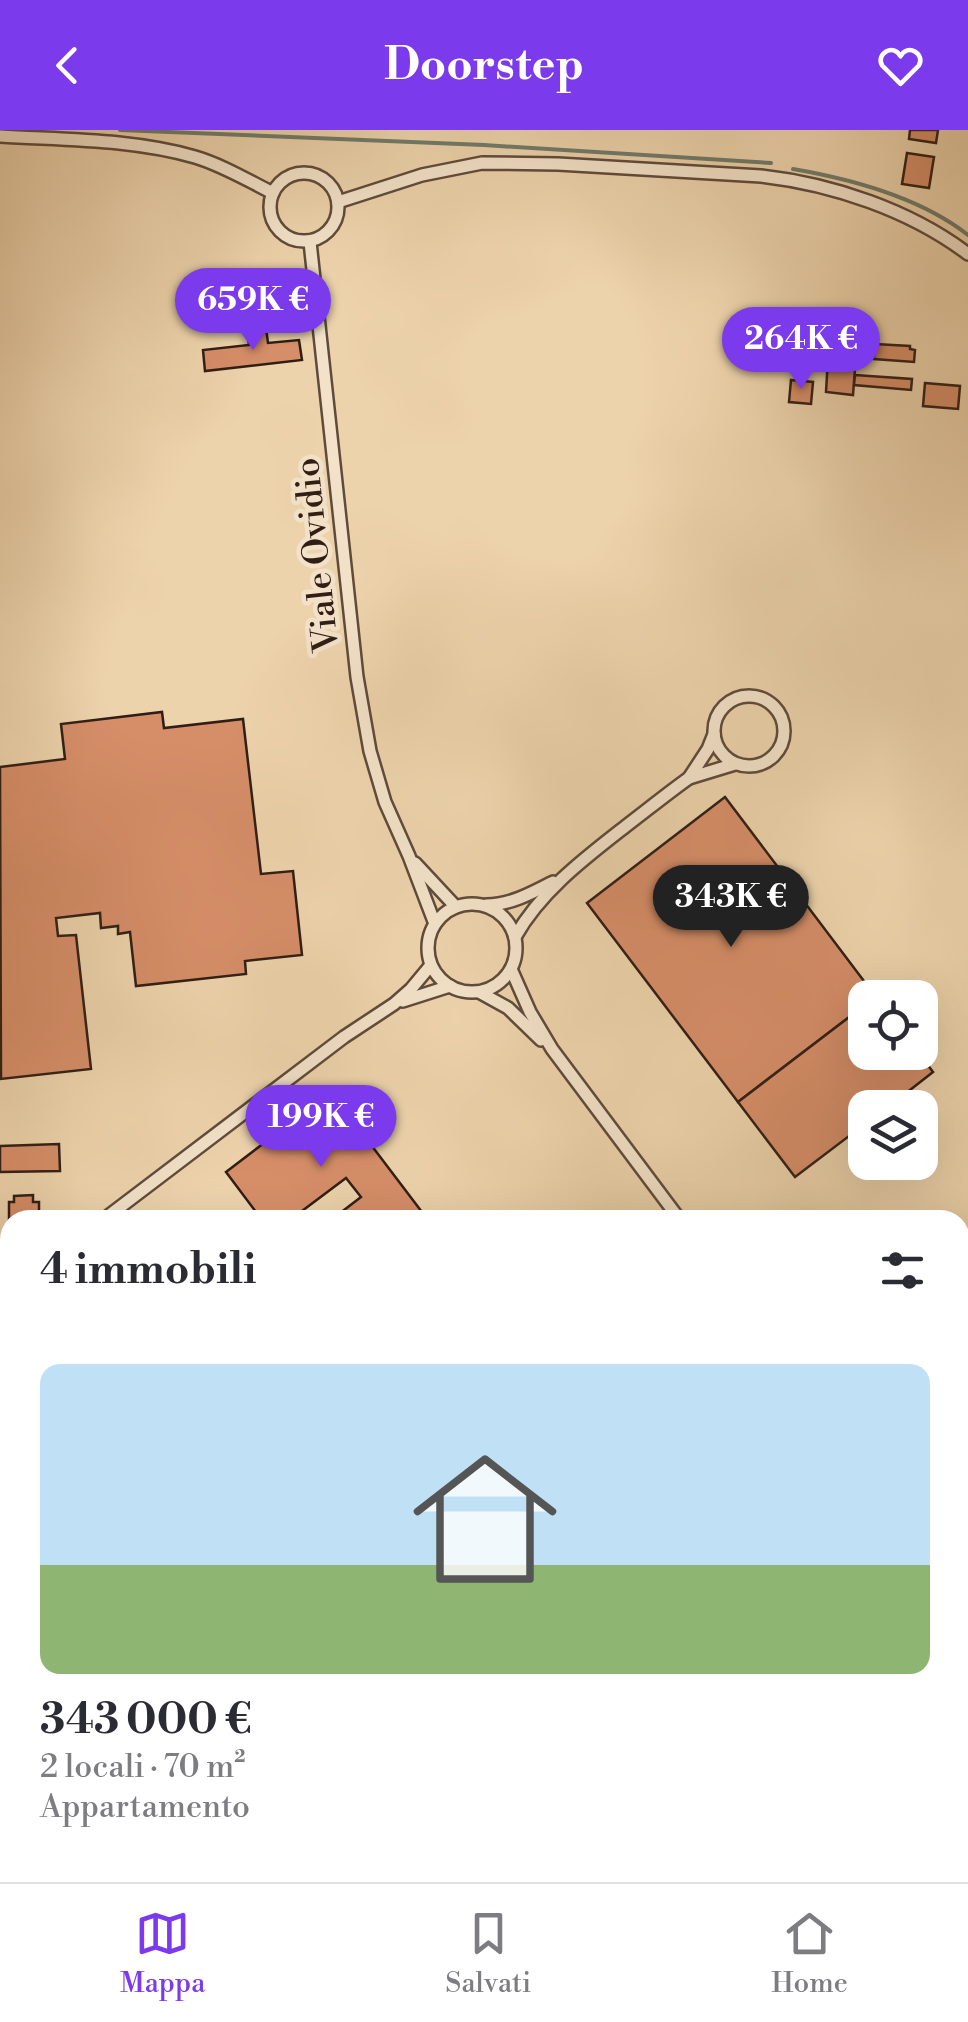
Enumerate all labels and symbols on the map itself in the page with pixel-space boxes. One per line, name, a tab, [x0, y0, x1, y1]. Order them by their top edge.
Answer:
pin: 659K €	[172, 268, 334, 353]
pin: 264K €	[720, 307, 882, 392]
street label: Viale Ovidio	[286, 456, 349, 655]
pin: 343K €	[650, 865, 812, 950]
pin: 199K €	[240, 1085, 402, 1170]

